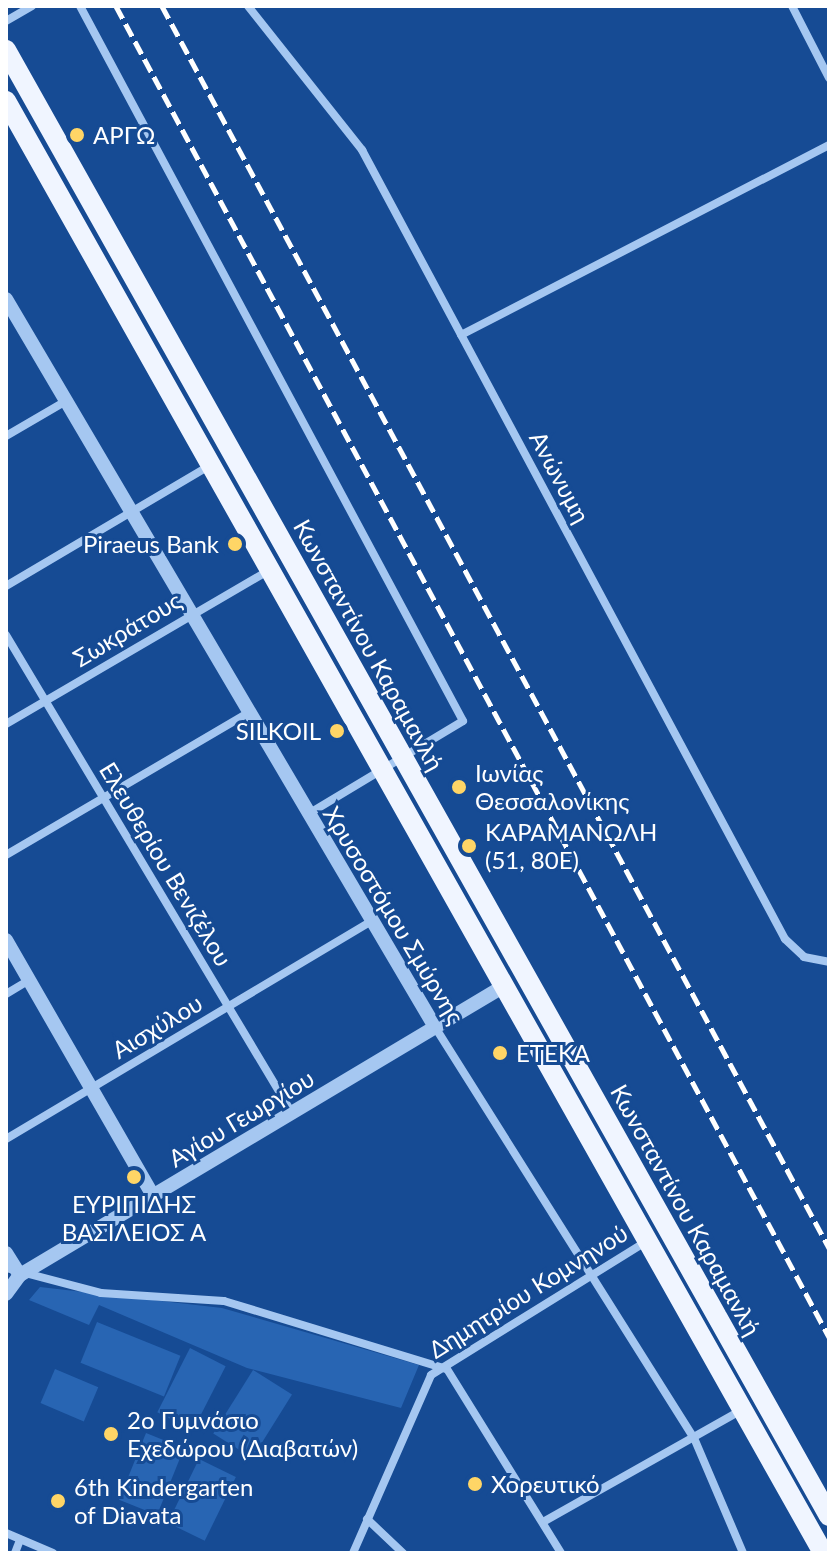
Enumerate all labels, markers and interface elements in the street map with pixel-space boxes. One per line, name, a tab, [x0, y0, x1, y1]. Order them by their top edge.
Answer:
place label: ΑΡΓΩ	[93, 121, 155, 149]
marker: ΑΡΓΩ	[68, 126, 86, 144]
street label: Ανώνυμη	[524, 426, 596, 528]
street label: Κωνσταντίνου Καραμανλή	[288, 514, 450, 776]
place label: Piraeus Bank	[83, 530, 219, 558]
marker: Piraeus Bank	[226, 535, 244, 553]
street label: Σωκράτους	[68, 586, 186, 672]
place label: SILKOIL	[236, 717, 321, 745]
marker: SILKOIL	[328, 722, 346, 740]
street label: Ελευθερίου Βενιζέλου	[94, 757, 238, 971]
place label: Ιωνίας Θεσσαλονίκης	[475, 759, 629, 815]
marker: Ιωνίας Θεσσαλονίκης	[450, 778, 468, 796]
street label: Χρυσοστόμου Σμύρνης	[318, 801, 470, 1029]
place label: ΚΑΡΑΜΑΝΩΛΗ (51, 80Ε)	[485, 818, 657, 874]
marker: ΚΑΡΑΜΑΝΩΛΗ (51, 80Ε)	[460, 837, 478, 855]
street label: Αισχύλου	[107, 988, 207, 1064]
place label: ΕΤΕΚΑ	[516, 1039, 590, 1067]
marker: ΕΤΕΚΑ	[491, 1044, 509, 1062]
street label: Αγίου Γεωργίου	[163, 1063, 319, 1173]
street label: Κωνσταντίνου Καραμανλή	[605, 1079, 767, 1341]
marker: ΕΥΡΙΠΙΔΗΣ ΒΑΣΙΛΕΙΟΣ Α	[125, 1168, 143, 1186]
place label: ΕΥΡΙΠΙΔΗΣ ΒΑΣΙΛΕΙΟΣ Α	[61, 1190, 207, 1246]
street label: Δημητρίου Κομνηνού	[423, 1218, 633, 1364]
place label: 2ο Γυμνάσιο Εχεδώρου (Διαβατών)	[127, 1406, 358, 1462]
marker: 2ο Γυμνάσιο Εχεδώρου (Διαβατών)	[102, 1425, 120, 1443]
place label: Χορευτικό	[491, 1470, 600, 1498]
place label: 6th Kindergarten of Diavata	[74, 1473, 253, 1529]
marker: Χορευτικό	[466, 1475, 484, 1493]
marker: 6th Kindergarten of Diavata	[49, 1492, 67, 1510]

